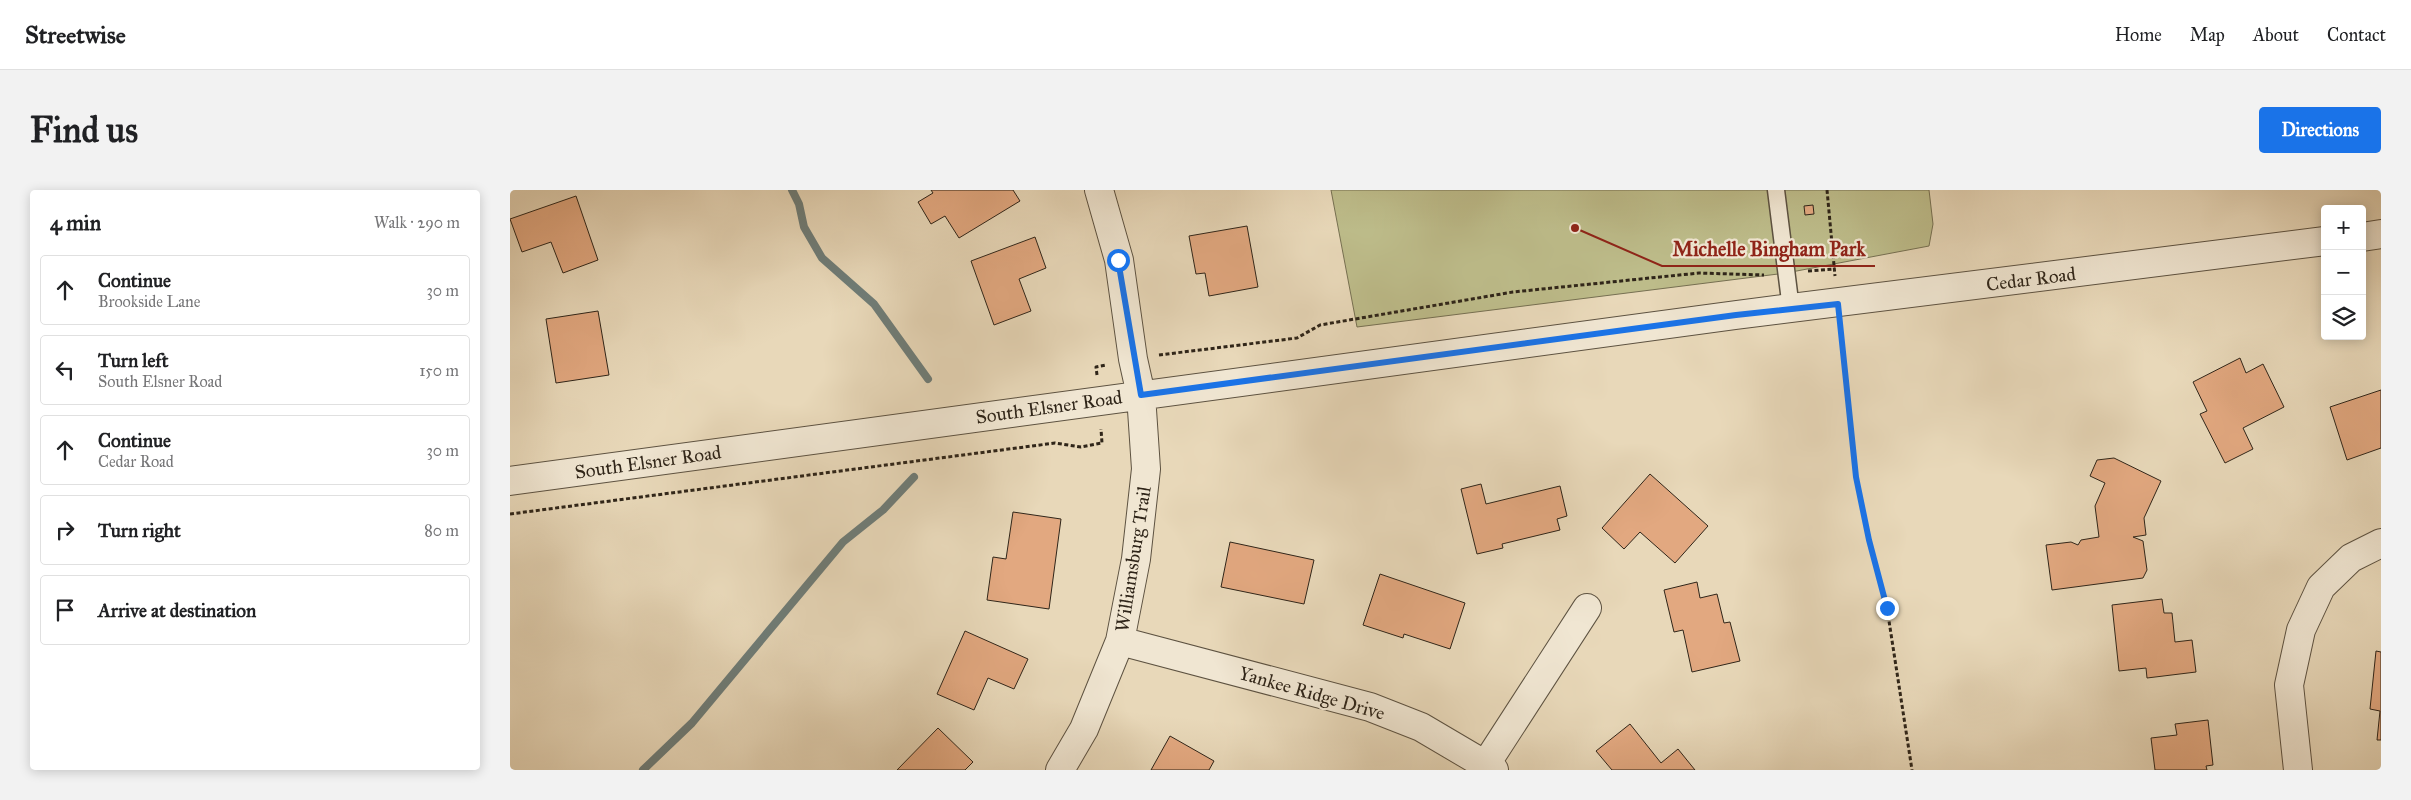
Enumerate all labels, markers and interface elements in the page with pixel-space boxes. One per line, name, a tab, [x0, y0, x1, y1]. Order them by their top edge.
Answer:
text: Streetwise	[25, 20, 126, 50]
text: Home	[2115, 24, 2162, 46]
text: Map	[2190, 24, 2225, 46]
text: About	[2253, 24, 2299, 46]
text: Contact	[2327, 24, 2386, 46]
button: Directions	[2259, 107, 2381, 153]
text: Find us	[30, 109, 138, 152]
map controls	[2321, 205, 2366, 340]
button: +	[2321, 205, 2366, 250]
text: 4 min	[50, 210, 101, 236]
text: Walk · 290 m	[374, 213, 460, 232]
callout: Michelle Bingham Park	[1662, 231, 1875, 266]
text: Michelle Bingham Park	[1673, 237, 1866, 262]
route start	[1107, 249, 1130, 272]
button: −	[2321, 250, 2366, 295]
street label: Cedar Road	[1985, 262, 2078, 296]
text: Continue	[98, 269, 171, 292]
icon: ahead	[51, 276, 79, 304]
text: 30 m	[426, 281, 459, 300]
text: Brookside Lane	[98, 292, 200, 311]
button: layers	[2321, 295, 2366, 340]
text: Turn left	[98, 349, 168, 372]
icon: left	[51, 356, 79, 384]
text: 150 m	[419, 361, 459, 380]
text: South Elsner Road	[98, 372, 222, 391]
street label: South Elsner Road	[974, 385, 1124, 429]
text: Continue	[98, 429, 171, 452]
icon: ahead	[51, 436, 79, 464]
street label: South Elsner Road	[573, 440, 723, 484]
text: 30 m	[426, 441, 459, 460]
text: Cedar Road	[98, 452, 174, 471]
street label: Williamsburg Trail	[1110, 484, 1157, 634]
icon: right	[51, 516, 79, 544]
text: Turn right	[98, 519, 181, 542]
text: 80 m	[424, 521, 459, 540]
icon: arrive	[51, 596, 79, 624]
route end	[1876, 597, 1899, 620]
text: Arrive at destination	[98, 599, 256, 622]
street label: Yankee Ridge Drive	[1236, 661, 1388, 726]

